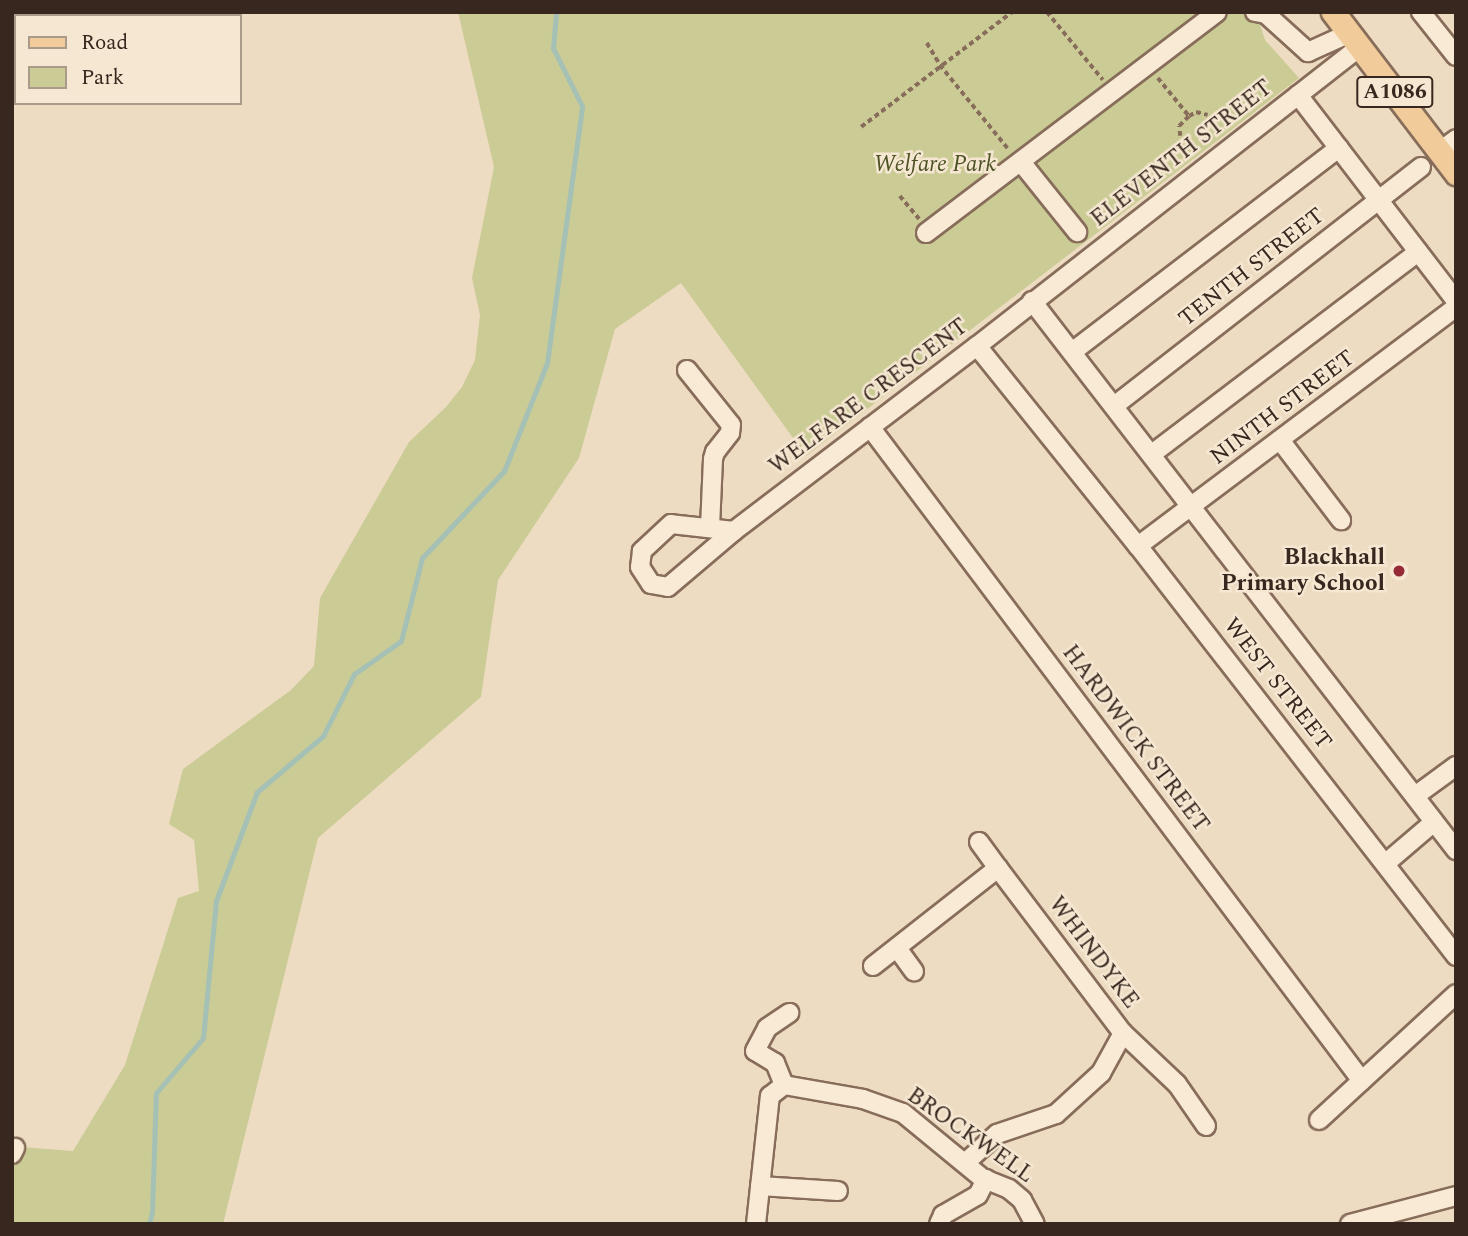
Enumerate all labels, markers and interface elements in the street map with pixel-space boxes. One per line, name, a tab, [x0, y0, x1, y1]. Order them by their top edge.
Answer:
legend	[14, 14, 242, 105]
text: Road	[81, 27, 128, 59]
text: Park	[81, 62, 124, 94]
road number: A1086	[1355, 74, 1435, 110]
street label: ELEVENTH STREET	[1086, 75, 1278, 233]
park label: Welfare Park	[874, 151, 996, 179]
street label: TENTH STREET	[1174, 203, 1330, 333]
street label: WELFARE CRESCENT	[764, 313, 974, 481]
street label: NINTH STREET	[1205, 345, 1361, 471]
place label: Blackhall Primary School	[1221, 544, 1385, 598]
marker: Blackhall Primary School	[1391, 563, 1407, 579]
street label: WEST STREET	[1217, 613, 1337, 755]
street label: HARDWICK STREET	[1056, 640, 1214, 838]
street label: WHINDYKE	[1042, 891, 1144, 1015]
street label: BROCKWELL	[901, 1082, 1039, 1190]

